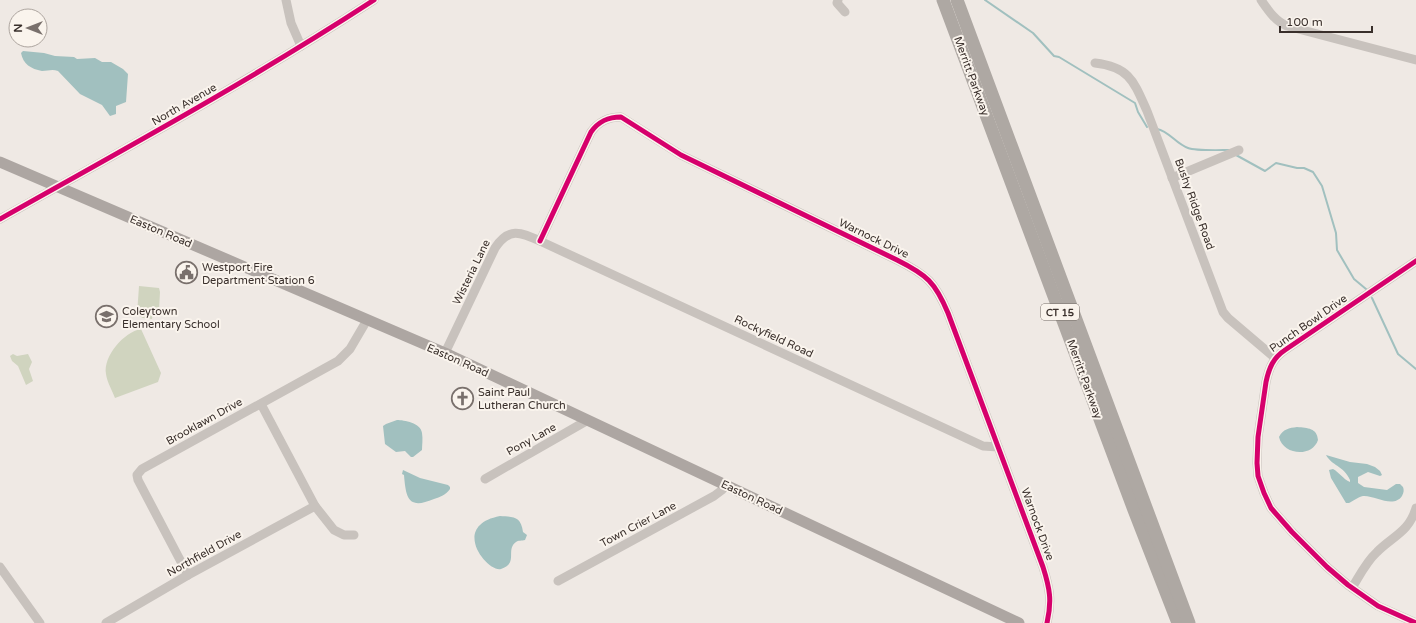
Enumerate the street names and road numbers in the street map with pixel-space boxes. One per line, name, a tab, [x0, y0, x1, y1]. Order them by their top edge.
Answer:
street label: Merritt Parkway	[951, 35, 992, 118]
street label: North Avenue	[150, 81, 219, 128]
street label: Bushy Ridge Road	[1172, 157, 1217, 252]
street label: Easton Road	[128, 213, 194, 250]
street label: Warnock Drive	[837, 216, 911, 261]
street label: Wisteria Lane	[450, 238, 493, 307]
street label: Punch Bowl Drive	[1267, 292, 1350, 355]
road number: CT 15	[1041, 304, 1079, 320]
street label: Rockyfield Road	[732, 312, 815, 360]
street label: Merritt Parkway	[1064, 338, 1105, 421]
street label: Easton Road	[425, 341, 491, 380]
street label: Brooklawn Drive	[164, 395, 245, 448]
street label: Pony Lane	[504, 420, 558, 458]
street label: Easton Road	[719, 478, 785, 517]
street label: Warnock Drive	[1018, 486, 1057, 562]
street label: Town Crier Lane	[598, 499, 678, 550]
street label: Northfield Drive	[165, 528, 244, 579]

